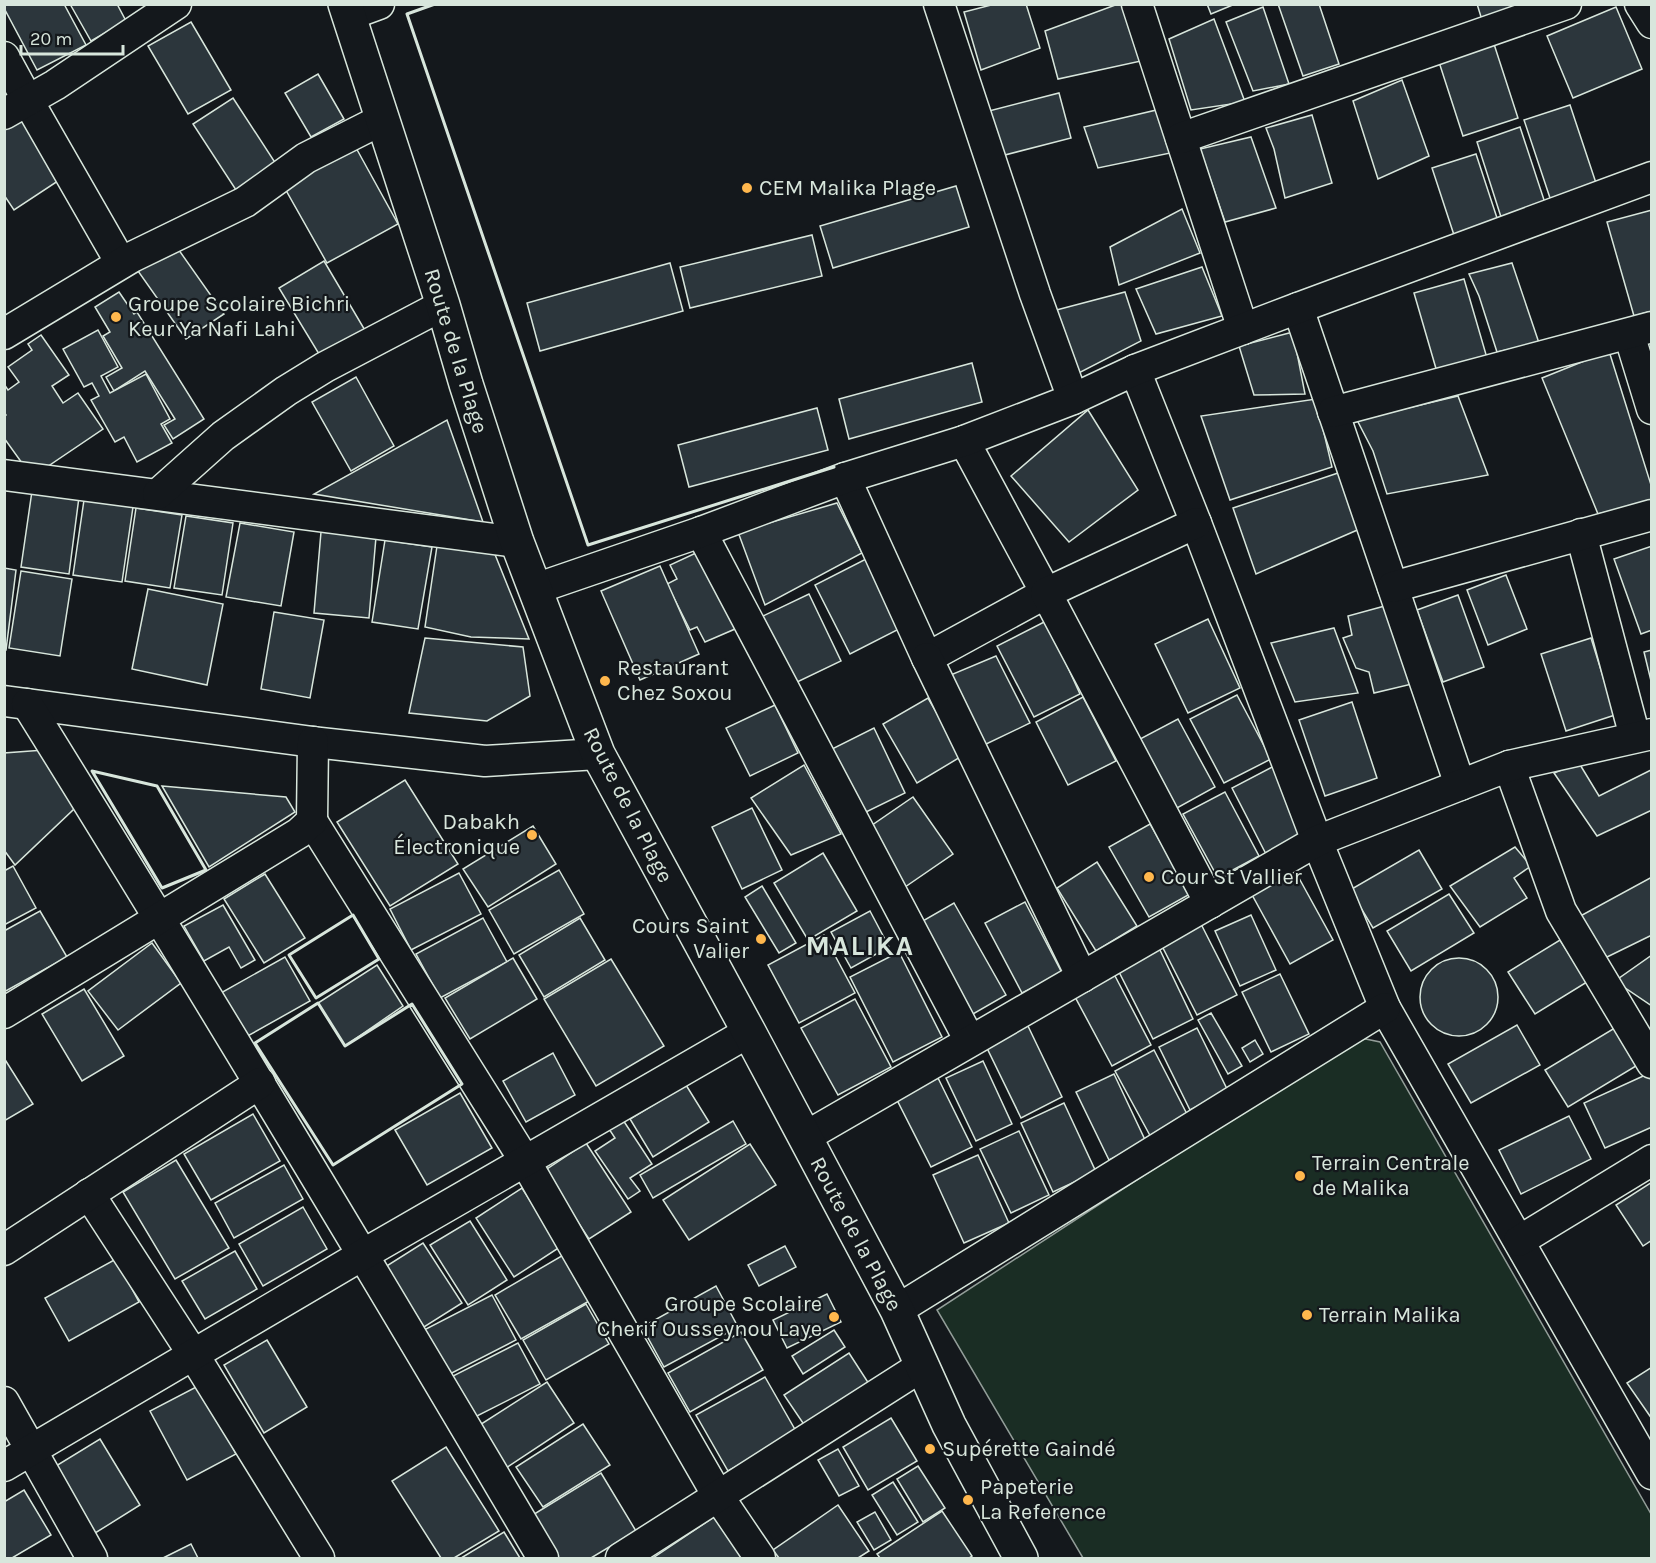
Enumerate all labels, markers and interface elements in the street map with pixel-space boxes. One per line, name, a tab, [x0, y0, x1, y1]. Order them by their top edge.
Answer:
scale bar	[21, 18, 123, 56]
text: 20 m	[30, 28, 72, 50]
place label: CEM Malika Plage	[759, 175, 936, 201]
marker: CEM Malika Plage	[740, 181, 754, 195]
street label: Route de la Plage	[419, 266, 493, 436]
place label: Groupe Scolaire Bichri Keur Ya Nafi Lahi	[128, 291, 350, 342]
marker: Groupe Scolaire Bichri Keur Ya Nafi Lahi	[109, 310, 123, 324]
place label: Restaurant Chez Soxou	[617, 655, 733, 706]
marker: Restaurant Chez Soxou	[598, 674, 612, 688]
street label: Route de la Plage	[578, 723, 678, 887]
place label: Dabakh Électronique	[393, 809, 520, 860]
marker: Dabakh Électronique	[525, 828, 539, 842]
place label: Cour St Vallier	[1161, 864, 1302, 890]
marker: Cour St Vallier	[1142, 870, 1156, 884]
place label: Cours Saint Valier	[632, 913, 749, 964]
district label: MALIKA	[805, 929, 915, 962]
marker: Cours Saint Valier	[754, 932, 768, 946]
place label: Terrain Centrale de Malika	[1312, 1150, 1470, 1201]
street label: Route de la Plage	[804, 1152, 908, 1316]
marker: Terrain Centrale de Malika	[1293, 1169, 1307, 1183]
place label: Groupe Scolaire Cherif Ousseynou Laye	[597, 1291, 822, 1342]
place label: Terrain Malika	[1319, 1302, 1461, 1328]
marker: Terrain Malika	[1300, 1308, 1314, 1322]
marker: Groupe Scolaire Cherif Ousseynou Laye	[827, 1310, 841, 1324]
place label: Supérette Gaindé	[942, 1436, 1116, 1462]
marker: Supérette Gaindé	[923, 1442, 937, 1456]
place label: Papeterie La Reference	[980, 1474, 1106, 1525]
marker: Papeterie La Reference	[961, 1493, 975, 1507]

